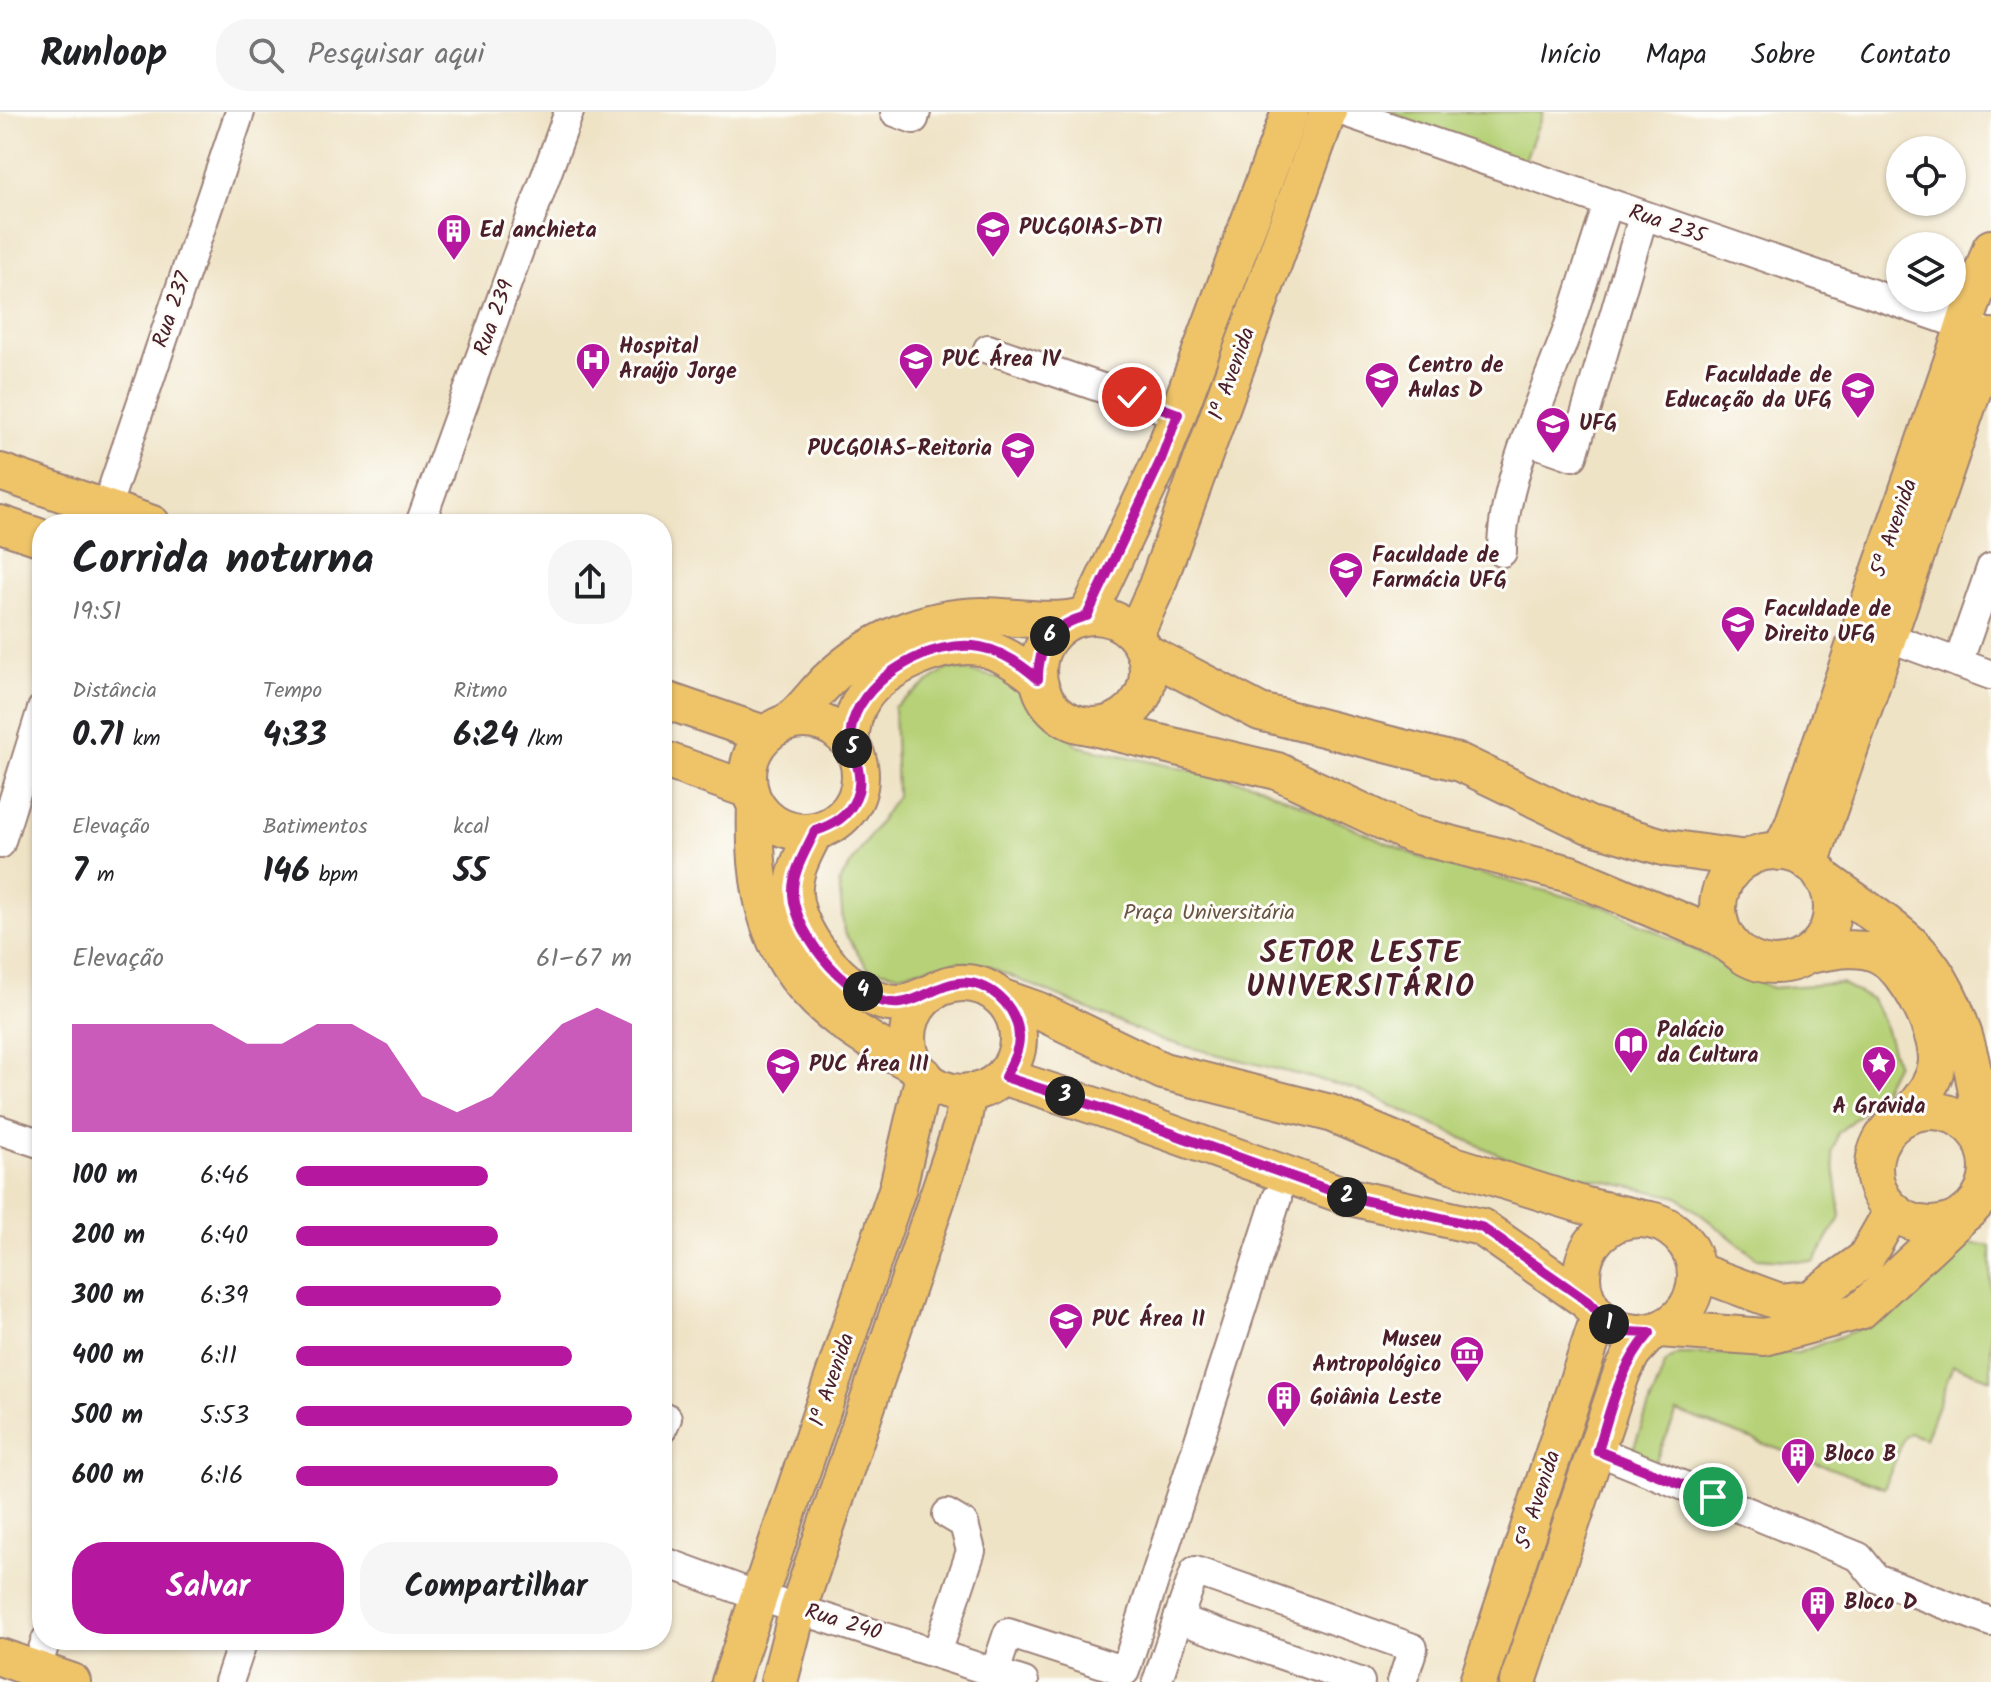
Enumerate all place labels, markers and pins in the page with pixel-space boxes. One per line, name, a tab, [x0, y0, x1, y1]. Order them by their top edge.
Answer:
school or university icon: PUCGOIAS-DTI	[974, 209, 1012, 259]
place label: PUCGOIAS-DTI	[1019, 211, 1163, 246]
building icon: Ed anchieta	[435, 212, 473, 262]
place label: Ed anchieta	[480, 214, 597, 249]
place label: Hospital Araújo Jorge	[619, 330, 737, 390]
hospital icon: Hospital Araújo Jorge	[574, 341, 612, 391]
school or university icon: PUC Área IV	[897, 341, 935, 391]
place label: PUC Área IV	[942, 343, 1062, 378]
place label: Centro de Aulas D	[1408, 349, 1504, 409]
place label: Faculdade de Educação da UFG	[1665, 359, 1832, 419]
school or university icon: Centro de Aulas D	[1363, 360, 1401, 410]
pin	[1098, 363, 1166, 431]
school or university icon: Faculdade de Educação da UFG	[1839, 370, 1877, 420]
school or university icon: UFG	[1534, 405, 1572, 455]
place label: UFG	[1579, 407, 1617, 442]
school or university icon: PUCGOIAS-Reitoria	[999, 430, 1037, 480]
place label: PUCGOIAS-Reitoria	[807, 432, 992, 467]
place label: Faculdade de Farmácia UFG	[1372, 539, 1507, 599]
school or university icon: Faculdade de Farmácia UFG	[1327, 550, 1365, 600]
place label: Faculdade de Direito UFG	[1764, 593, 1891, 653]
school or university icon: Faculdade de Direito UFG	[1719, 604, 1757, 654]
pin: 6	[1030, 616, 1070, 656]
pin: 5	[832, 728, 872, 768]
pin: 4	[843, 971, 883, 1011]
place label: Palácio da Cultura	[1657, 1014, 1758, 1074]
library icon: Palácio da Cultura	[1612, 1025, 1650, 1075]
place icon: A Grávida	[1860, 1044, 1898, 1094]
school or university icon: PUC Área III	[764, 1046, 802, 1096]
place label: PUC Área III	[809, 1048, 929, 1083]
pin: 3	[1045, 1076, 1085, 1116]
place label: A Grávida	[1833, 1090, 1925, 1125]
pin: 2	[1327, 1177, 1367, 1217]
school or university icon: PUC Área II	[1047, 1301, 1085, 1351]
place label: PUC Área II	[1092, 1303, 1205, 1338]
pin: 1	[1589, 1304, 1629, 1344]
place label: Museu Antropológico	[1312, 1323, 1441, 1383]
museum icon: Museu Antropológico	[1448, 1334, 1486, 1384]
building icon: Goiânia Leste	[1265, 1379, 1303, 1429]
place label: Goiânia Leste	[1310, 1381, 1442, 1416]
building icon: Bloco B	[1779, 1436, 1817, 1486]
place label: Bloco B	[1824, 1438, 1897, 1473]
pin	[1679, 1463, 1747, 1531]
building icon: Bloco D	[1799, 1584, 1837, 1634]
place label: Bloco D	[1844, 1586, 1918, 1621]

